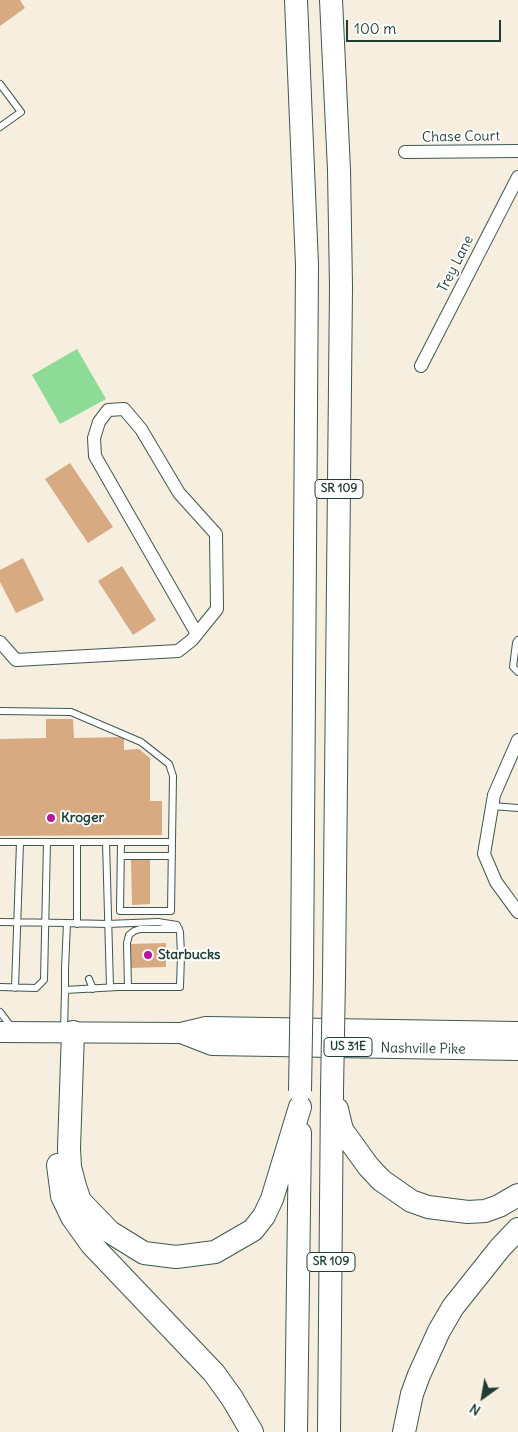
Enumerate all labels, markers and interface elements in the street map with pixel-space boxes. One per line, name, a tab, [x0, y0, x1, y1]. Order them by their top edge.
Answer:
scale bar	[348, 10, 503, 42]
text: 100 m	[354, 19, 396, 38]
street label: Chase Court	[422, 128, 500, 146]
street label: Trey Lane	[435, 233, 477, 295]
road number: SR 109	[315, 479, 363, 498]
place label: Kroger	[61, 810, 104, 826]
marker: Kroger	[45, 812, 57, 824]
place label: Starbucks	[158, 947, 220, 963]
marker: Starbucks	[142, 949, 154, 961]
road number: US 31E	[324, 1038, 372, 1056]
street label: Nashville Pike	[380, 1040, 466, 1058]
road number: SR 109	[307, 1252, 355, 1272]
north arrow	[458, 1372, 508, 1422]
text: N	[466, 1400, 484, 1420]

